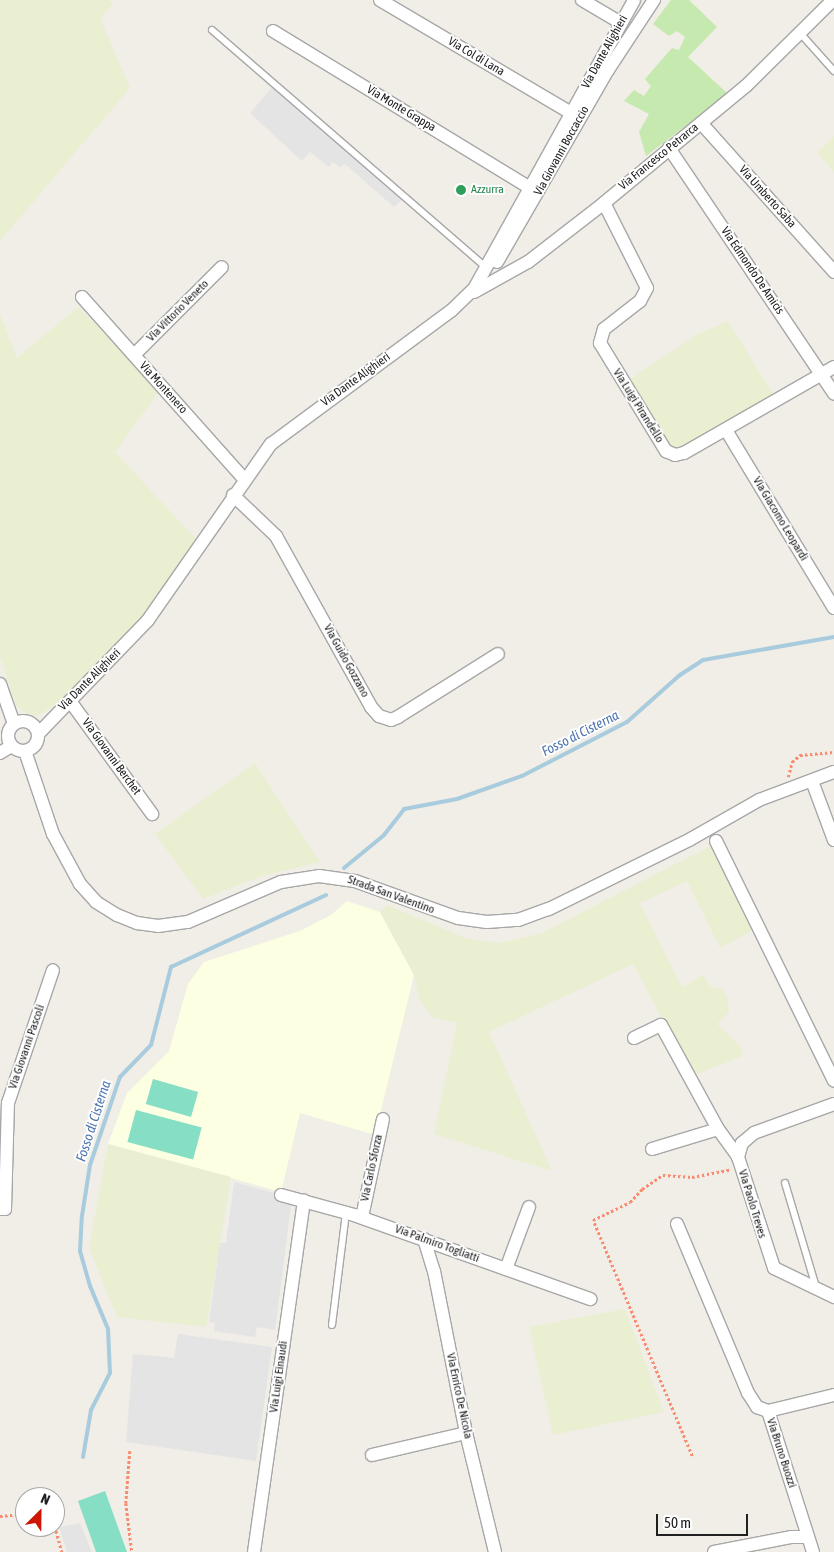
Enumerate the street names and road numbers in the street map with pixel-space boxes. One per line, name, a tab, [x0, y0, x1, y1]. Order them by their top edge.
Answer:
street label: Via Dante Alighieri	[579, 13, 631, 91]
street label: Via Col di Lana	[445, 34, 507, 80]
street label: Via Monte Grappa	[364, 83, 438, 135]
street label: Via Giovanni Boccaccio	[531, 104, 593, 198]
street label: Via Francesco Petrarca	[616, 121, 702, 193]
street label: Via Umberto Saba	[735, 163, 799, 231]
street label: Via Edmondo De Amicis	[717, 225, 787, 317]
street label: Via Vittorio Veneto	[144, 277, 212, 345]
street label: Via Dante Alighieri	[319, 350, 393, 410]
street label: Via Montenero	[136, 359, 190, 417]
street label: Via Luigi Pirandello	[609, 366, 667, 446]
street label: Via Giacomo Leopardi	[749, 474, 811, 564]
street label: Via Guido Gozzano	[320, 622, 372, 700]
street label: Via Dante Alighieri	[56, 646, 124, 714]
street label: Via Giovanni Berchet	[78, 716, 144, 798]
street label: Strada San Valentino	[346, 873, 436, 917]
street label: Via Giovanni Pascoli	[6, 1003, 48, 1091]
street label: Via Carlo Sforza	[358, 1133, 386, 1203]
street label: Via Paolo Treves	[735, 1168, 769, 1240]
street label: Via Palmiro Togliatti	[393, 1222, 481, 1266]
street label: Via Luigi Einaudi	[267, 1340, 291, 1414]
street label: Via Enrico De Nicola	[443, 1352, 475, 1440]
street label: Via Bruno Buozzi	[763, 1416, 799, 1490]

